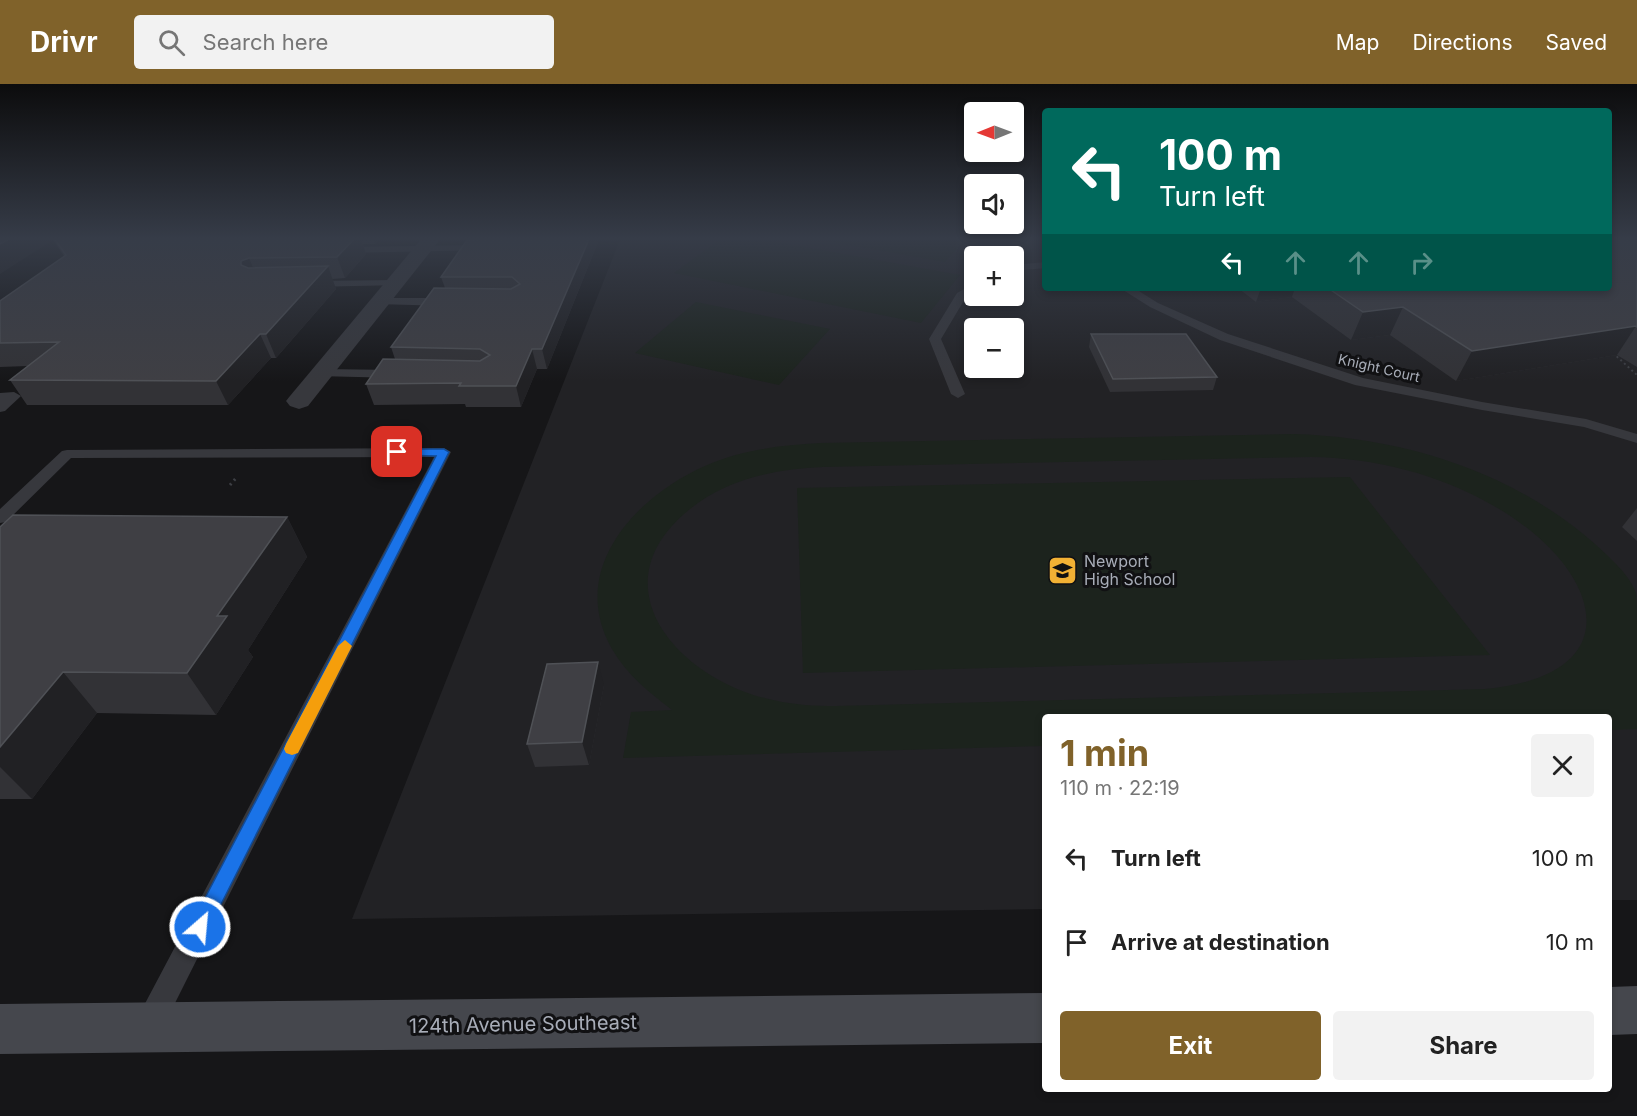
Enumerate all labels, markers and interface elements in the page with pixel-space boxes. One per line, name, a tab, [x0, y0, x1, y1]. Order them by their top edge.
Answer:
search box	[134, 15, 554, 69]
text: Drivr	[30, 25, 98, 59]
icon: search	[155, 26, 188, 59]
text: Search here	[203, 29, 328, 55]
text: Map	[1336, 30, 1379, 55]
text: Directions	[1412, 30, 1513, 55]
text: Saved	[1546, 30, 1607, 55]
north arrow	[964, 102, 1024, 162]
map controls	[964, 102, 1024, 378]
text: 100 m	[1159, 129, 1282, 180]
icon: left	[1060, 132, 1138, 210]
button: sound	[964, 174, 1024, 234]
text: Turn left	[1159, 180, 1265, 213]
button: +	[964, 246, 1024, 306]
icon: left	[1216, 246, 1249, 279]
icon: ahead	[1279, 246, 1312, 279]
icon: ahead	[1342, 246, 1375, 279]
icon: right	[1405, 246, 1438, 279]
button: −	[964, 318, 1024, 378]
street label: Knight Court	[1337, 350, 1422, 385]
pin	[371, 426, 422, 477]
icon: arrive	[380, 435, 413, 468]
place label: Newport High School	[1084, 551, 1175, 589]
school or university icon: Newport High School	[1047, 554, 1079, 586]
text: 1 min	[1060, 731, 1149, 775]
button: close	[1531, 734, 1594, 797]
text: 110 m · 22:19	[1060, 776, 1180, 800]
icon: left	[1060, 842, 1093, 875]
text: Turn left	[1111, 845, 1201, 871]
text: 100 m	[1532, 845, 1594, 871]
position arrow	[168, 895, 232, 959]
icon: arrive	[1060, 926, 1093, 959]
text: Arrive at destination	[1111, 929, 1330, 955]
text: 10 m	[1546, 929, 1594, 955]
street label: 124th Avenue Southeast	[409, 1010, 638, 1038]
button: Exit	[1060, 1011, 1321, 1080]
button: Share	[1333, 1011, 1594, 1080]

